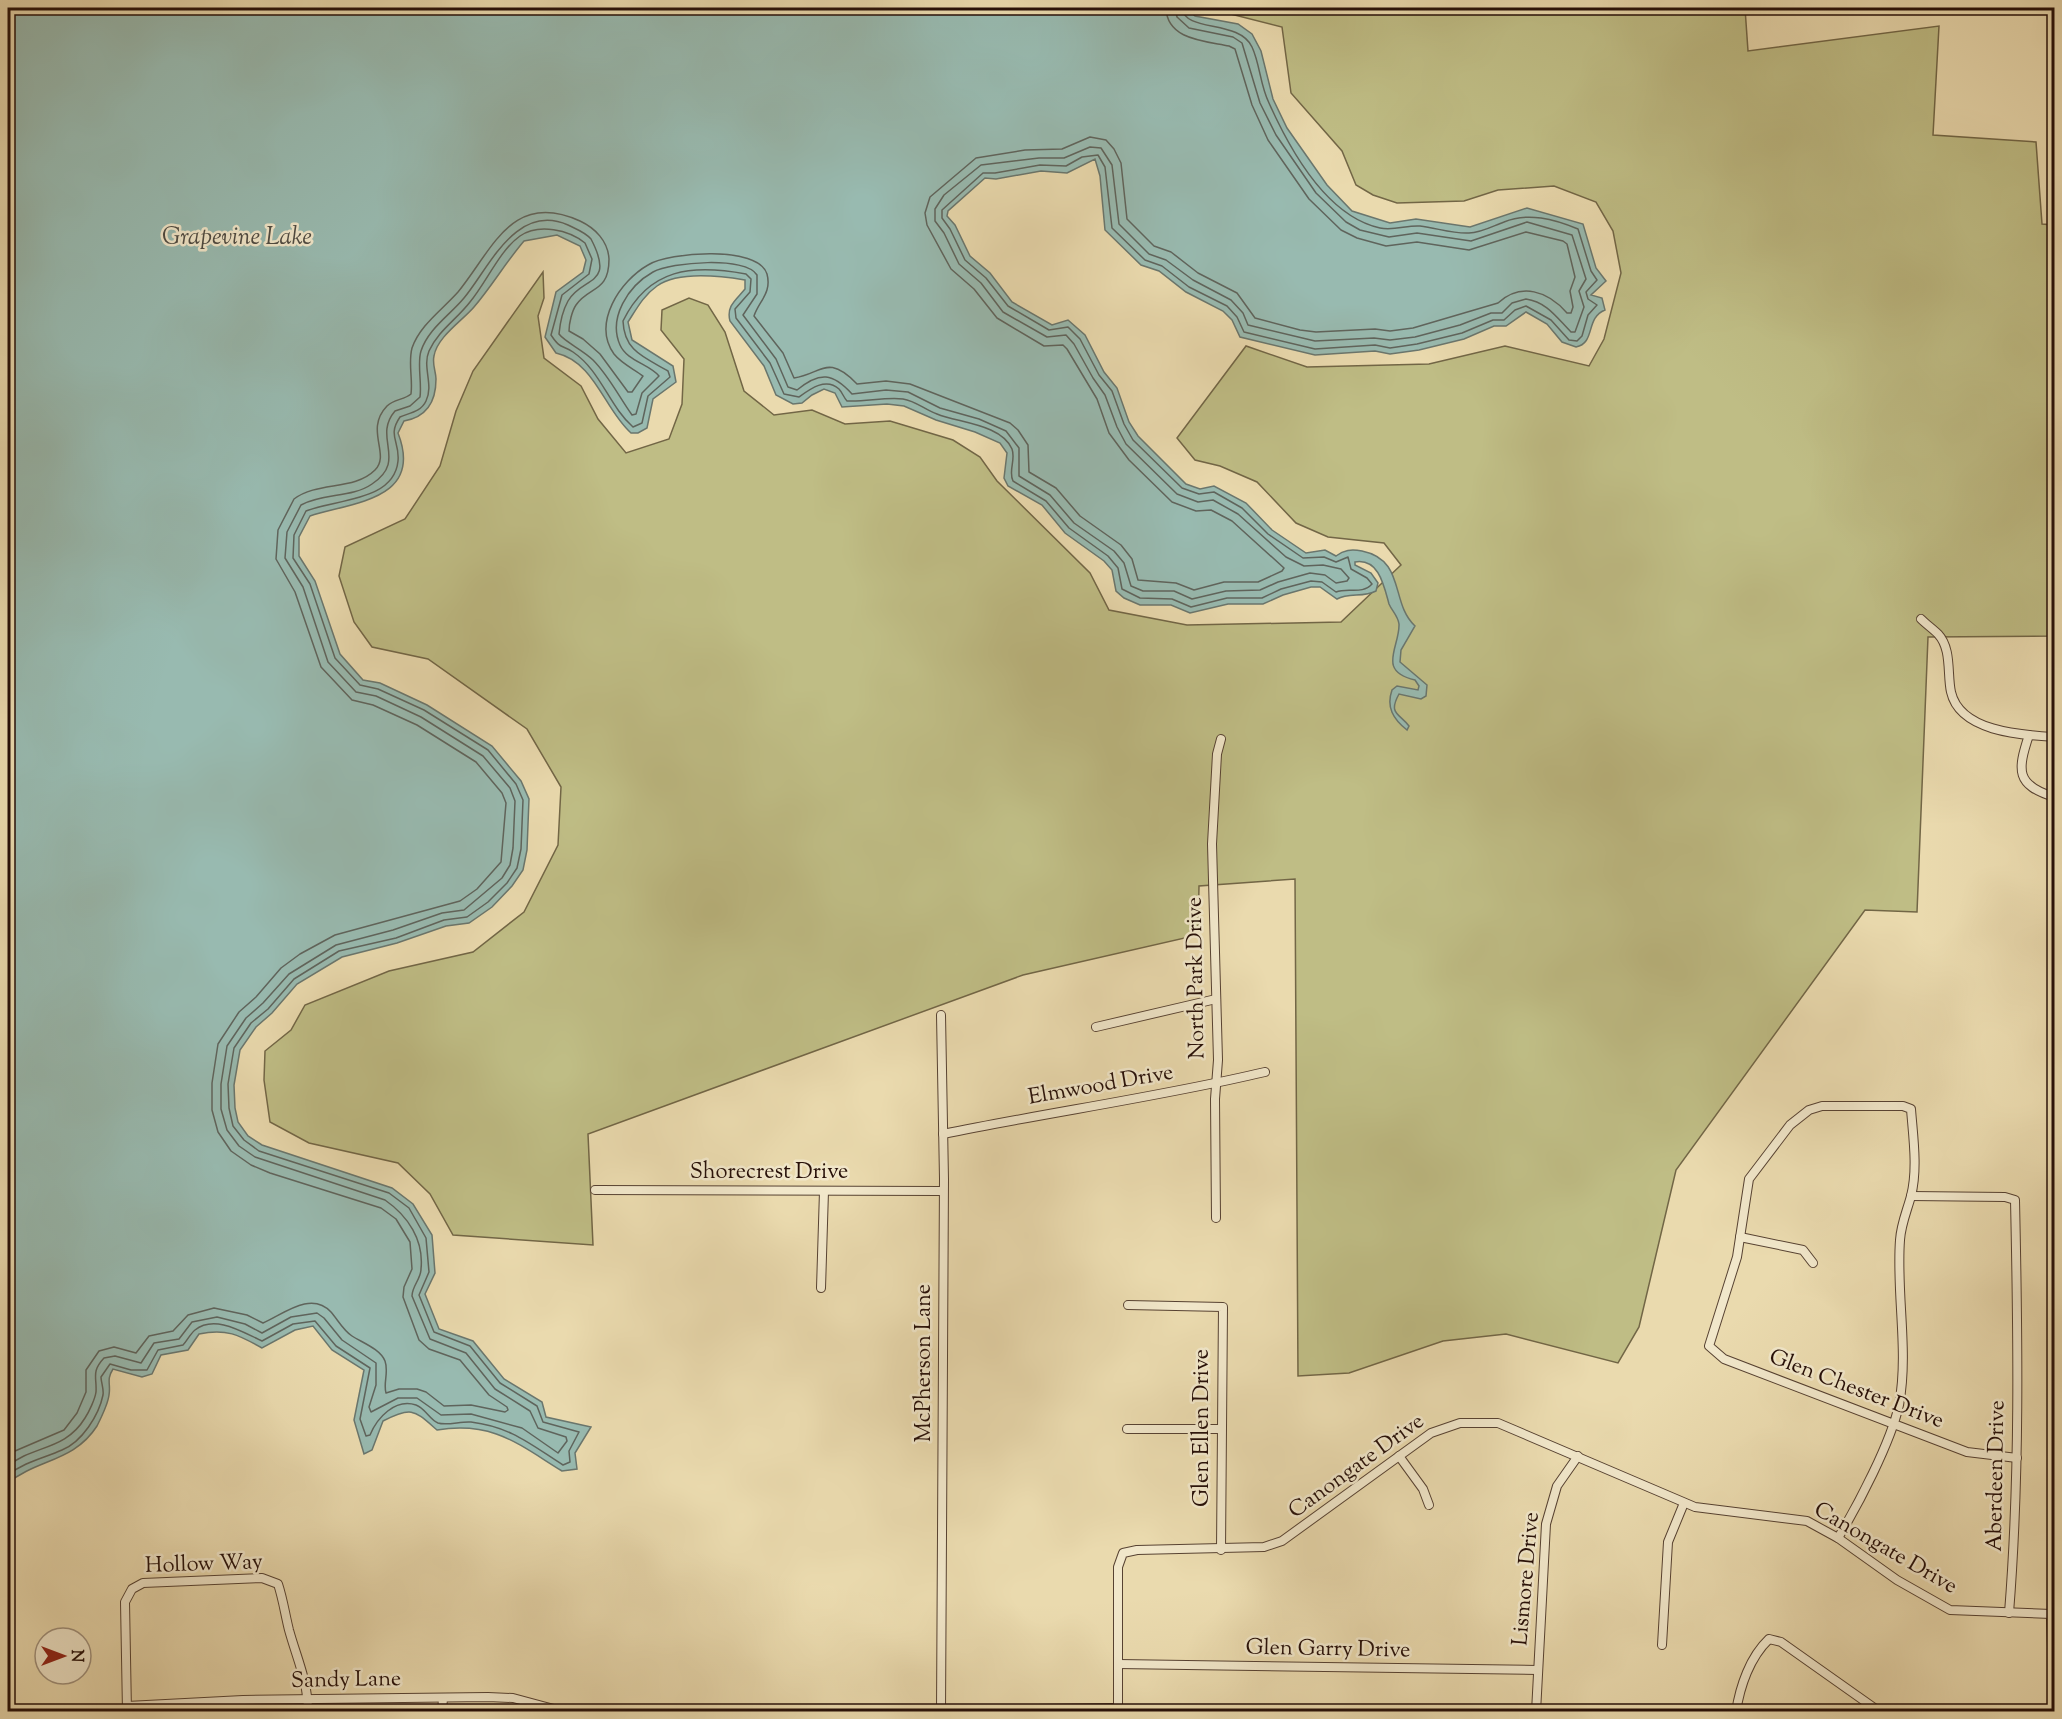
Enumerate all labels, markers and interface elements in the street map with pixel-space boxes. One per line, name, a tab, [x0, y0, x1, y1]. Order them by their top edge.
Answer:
water label: Grapevine Lake	[162, 221, 312, 255]
street label: North Park Drive	[1180, 897, 1214, 1059]
street label: Elmwood Drive	[1026, 1057, 1176, 1115]
street label: Shorecrest Drive	[690, 1157, 848, 1189]
street label: McPherson Lane	[909, 1284, 941, 1442]
street label: Glen Chester Drive	[1764, 1342, 1948, 1438]
street label: Glen Ellen Drive	[1187, 1349, 1219, 1507]
street label: Aberdeen Drive	[1980, 1400, 2014, 1552]
street label: Canongate Drive	[1282, 1407, 1432, 1527]
street label: Canongate Drive	[1807, 1495, 1963, 1603]
street label: Lismore Drive	[1505, 1511, 1549, 1647]
street label: Hollow Way	[145, 1547, 263, 1583]
north arrow	[33, 1626, 93, 1686]
street label: Glen Garry Drive	[1245, 1633, 1411, 1667]
text: N	[64, 1650, 87, 1663]
street label: Sandy Lane	[291, 1664, 401, 1698]

